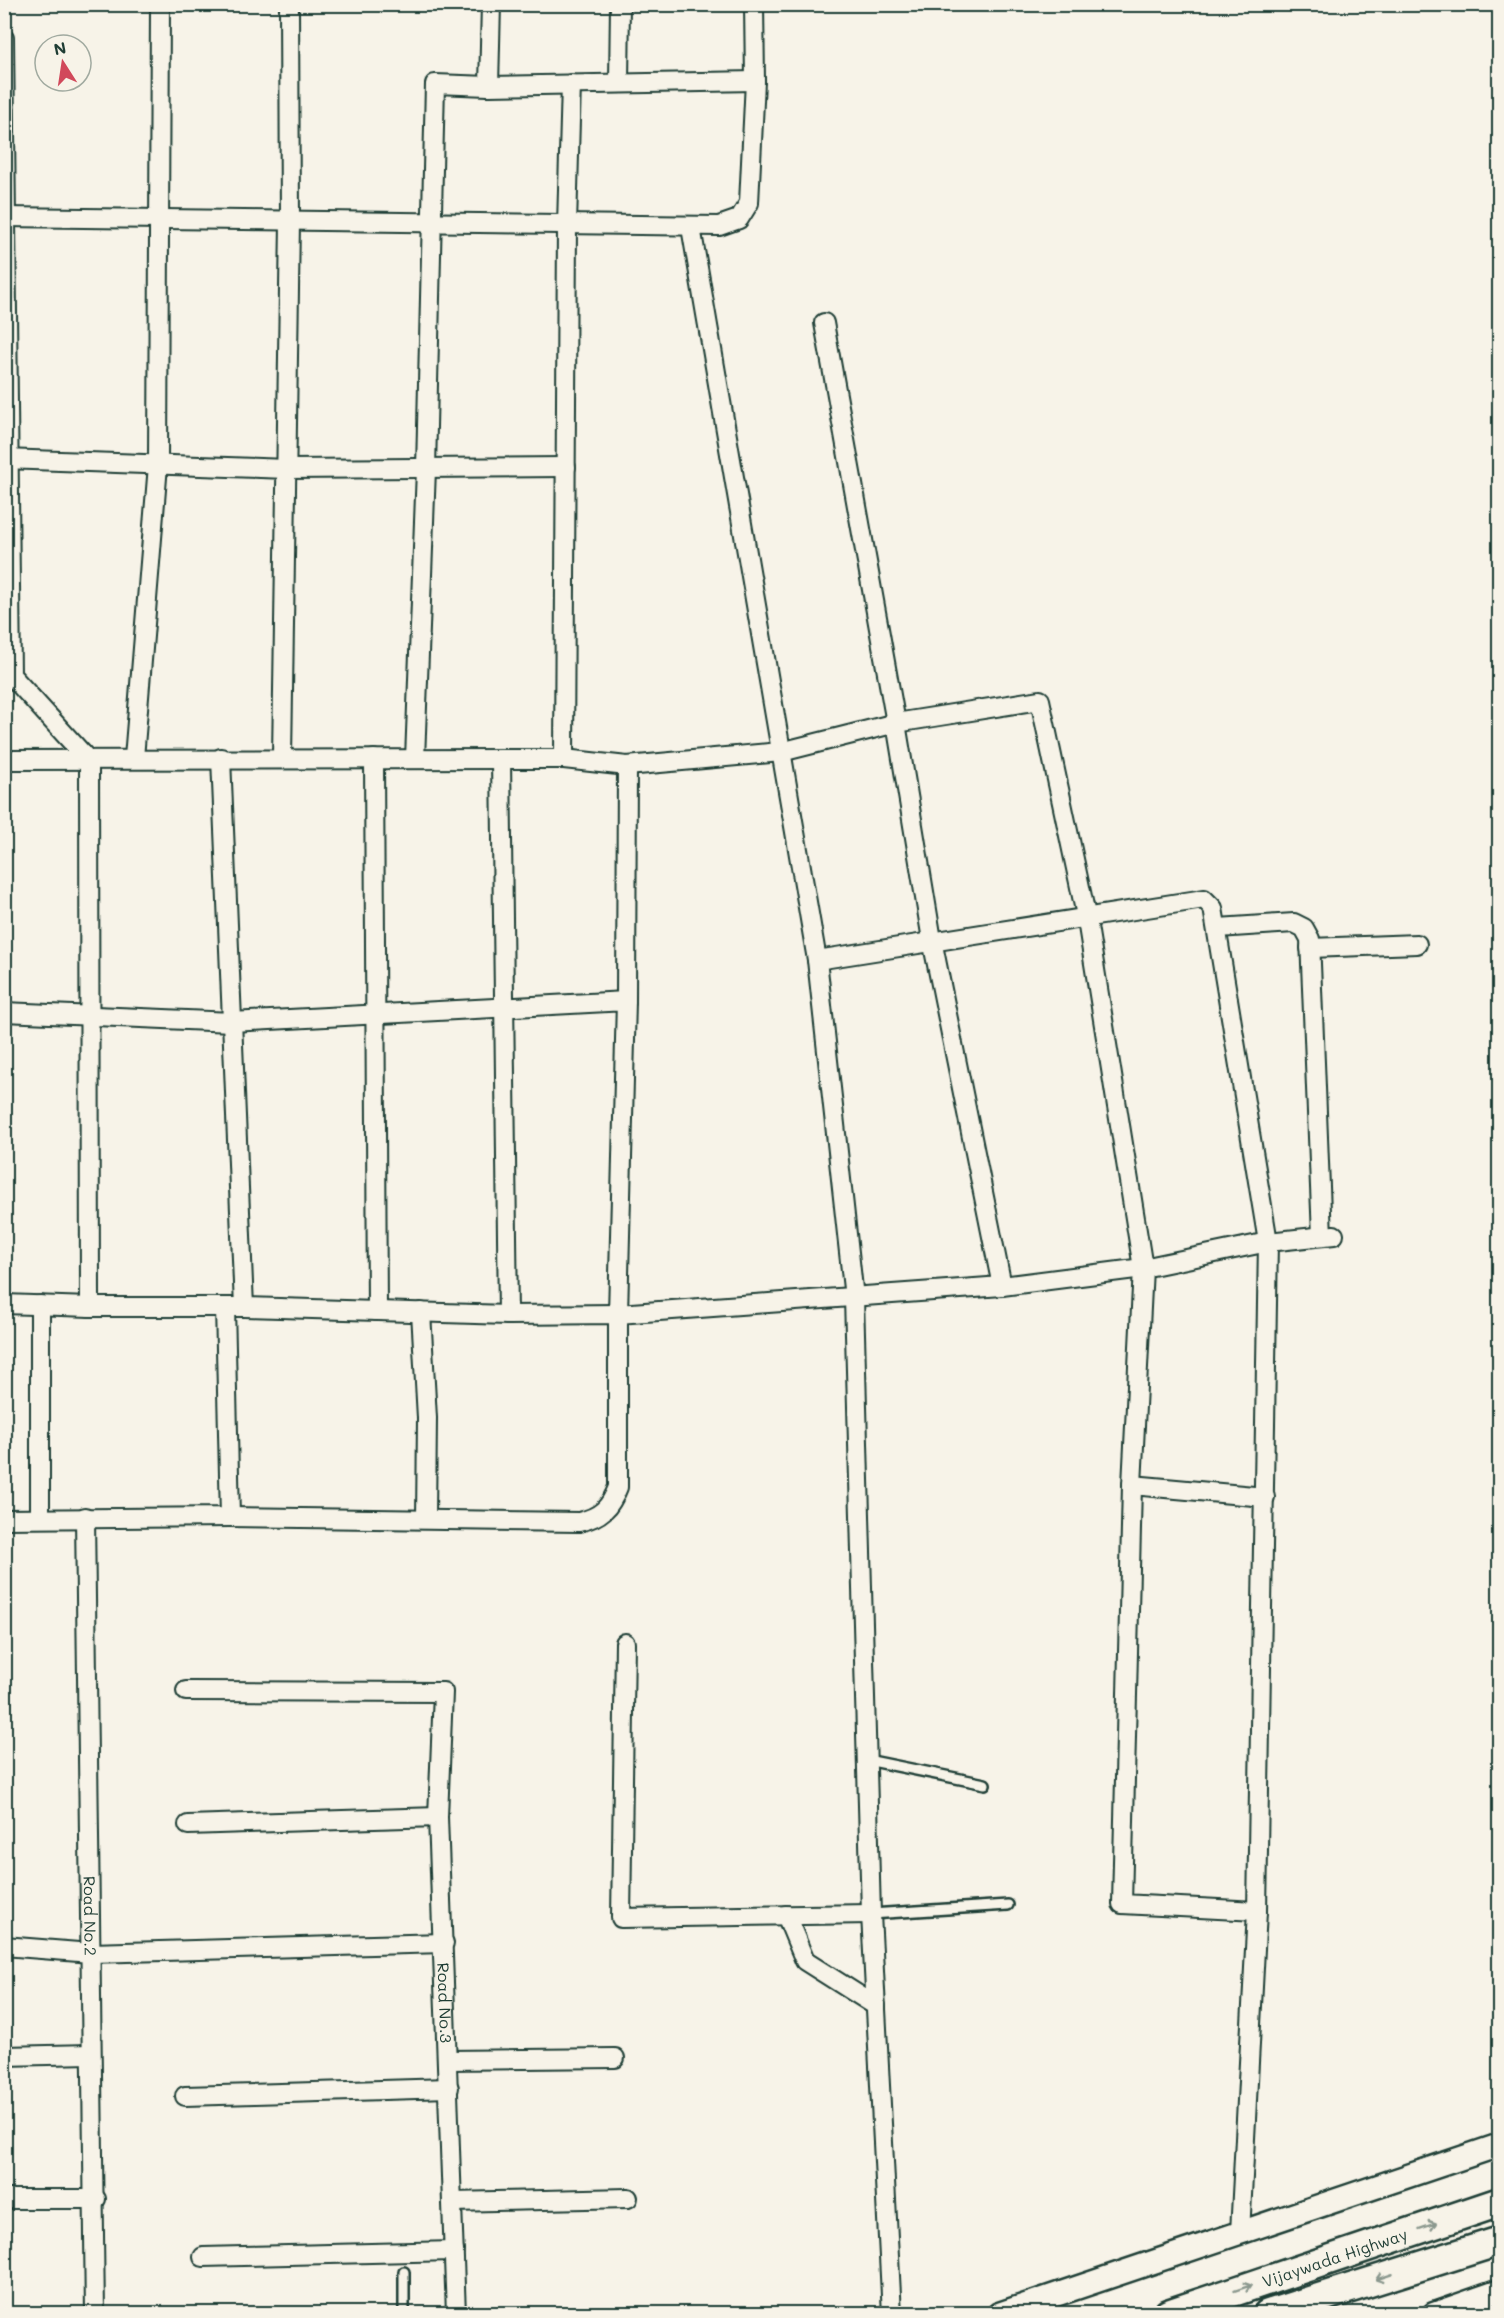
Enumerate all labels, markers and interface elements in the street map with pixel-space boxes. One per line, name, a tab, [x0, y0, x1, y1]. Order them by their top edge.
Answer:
north arrow	[33, 33, 93, 93]
text: N	[52, 36, 68, 59]
street label: Road No.2	[80, 1876, 102, 1956]
street label: Road No.3	[433, 1962, 457, 2043]
one-way arrow	[1418, 2219, 1437, 2230]
street label: Vijaywada Highway	[1259, 2223, 1410, 2292]
one-way arrow	[1375, 2272, 1394, 2283]
one-way arrow	[1233, 2281, 1252, 2292]

